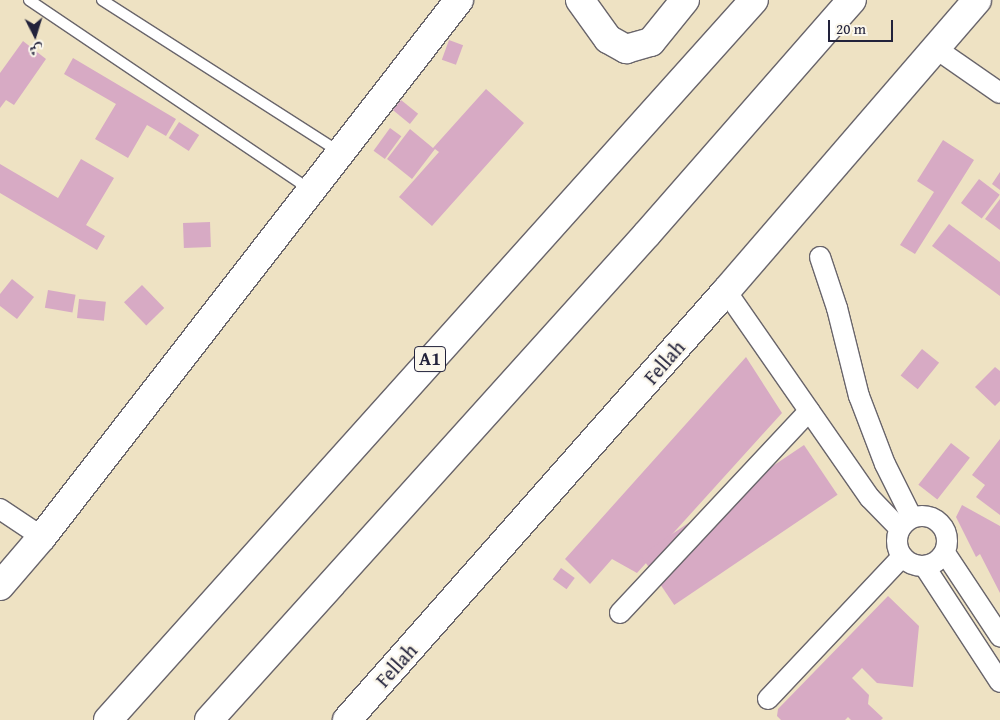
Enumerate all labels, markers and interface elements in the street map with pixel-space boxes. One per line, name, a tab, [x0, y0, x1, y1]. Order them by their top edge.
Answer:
north arrow	[10, 10, 60, 60]
scale bar	[830, 10, 895, 42]
text: 20 m	[836, 18, 866, 39]
text: ش	[29, 39, 44, 61]
street label: Fellah	[638, 335, 690, 389]
road number: A1	[414, 342, 446, 376]
street label: Fellah	[370, 638, 422, 692]

